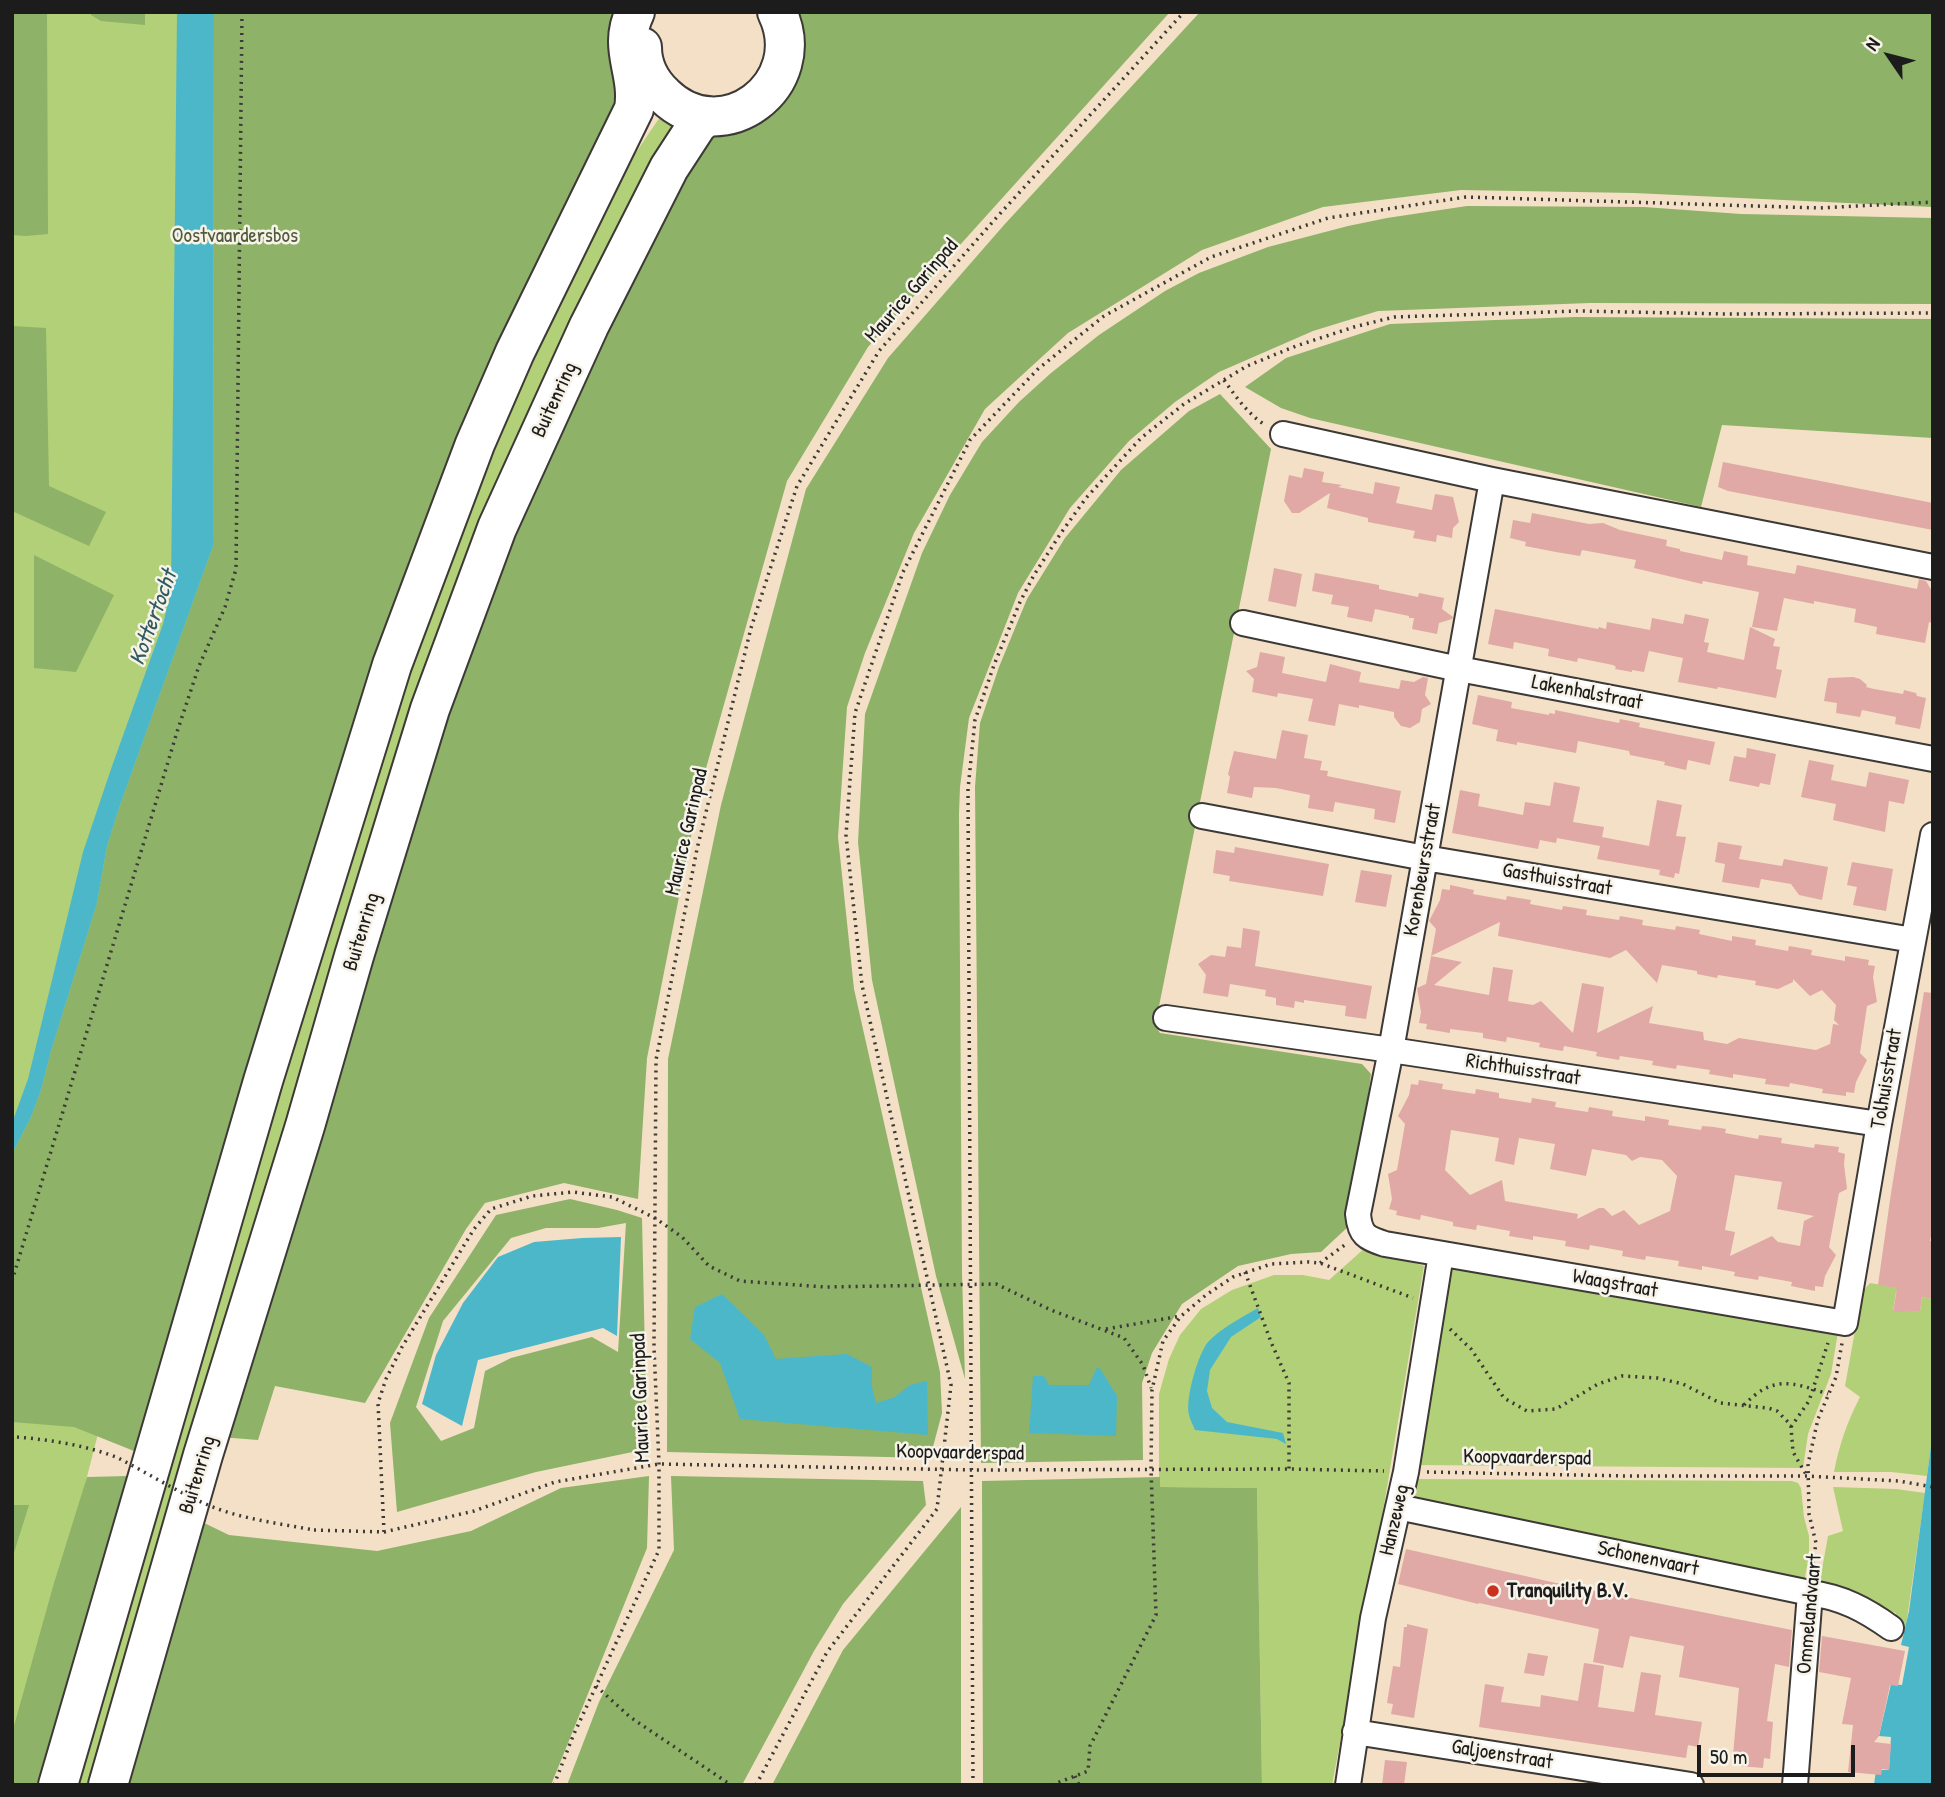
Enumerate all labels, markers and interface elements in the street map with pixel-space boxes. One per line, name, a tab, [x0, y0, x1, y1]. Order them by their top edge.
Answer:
north arrow	[1854, 21, 1924, 91]
text: N	[1858, 32, 1885, 56]
park label: Oostvaardersbos	[172, 223, 298, 249]
street label: Maurice Garinpad	[860, 234, 964, 348]
street label: Buitenring	[527, 358, 583, 442]
water label: Kottertocht	[124, 567, 184, 669]
street label: Lakenhalstraat	[1529, 670, 1645, 716]
street label: Maurice Garinpad	[660, 766, 714, 898]
street label: Korenbeursstraat	[1399, 802, 1447, 938]
street label: Gasthuisstraat	[1500, 858, 1614, 902]
street label: Buitenring	[338, 890, 386, 974]
street label: Tolhuisstraat	[1866, 1027, 1908, 1131]
street label: Richthuisstraat	[1464, 1049, 1582, 1091]
street label: Waagstraat	[1571, 1264, 1659, 1304]
street label: Maurice Garinpad	[626, 1333, 656, 1463]
street label: Buitenring	[174, 1433, 222, 1517]
street label: Koopvaarderspad	[896, 1439, 1024, 1467]
street label: Koopvaarderspad	[1463, 1444, 1591, 1472]
street label: Hanzeweg	[1375, 1482, 1415, 1558]
street label: Schonenvaart	[1595, 1536, 1701, 1582]
street label: Ommelandvaart	[1792, 1553, 1828, 1675]
place label: Tranquility B.V.	[1507, 1578, 1628, 1604]
marker: Tranquility B.V.	[1485, 1583, 1501, 1599]
scale bar	[1700, 1730, 1857, 1774]
street label: Galjoenstraat	[1450, 1735, 1554, 1775]
text: 50 m	[1710, 1742, 1747, 1771]

